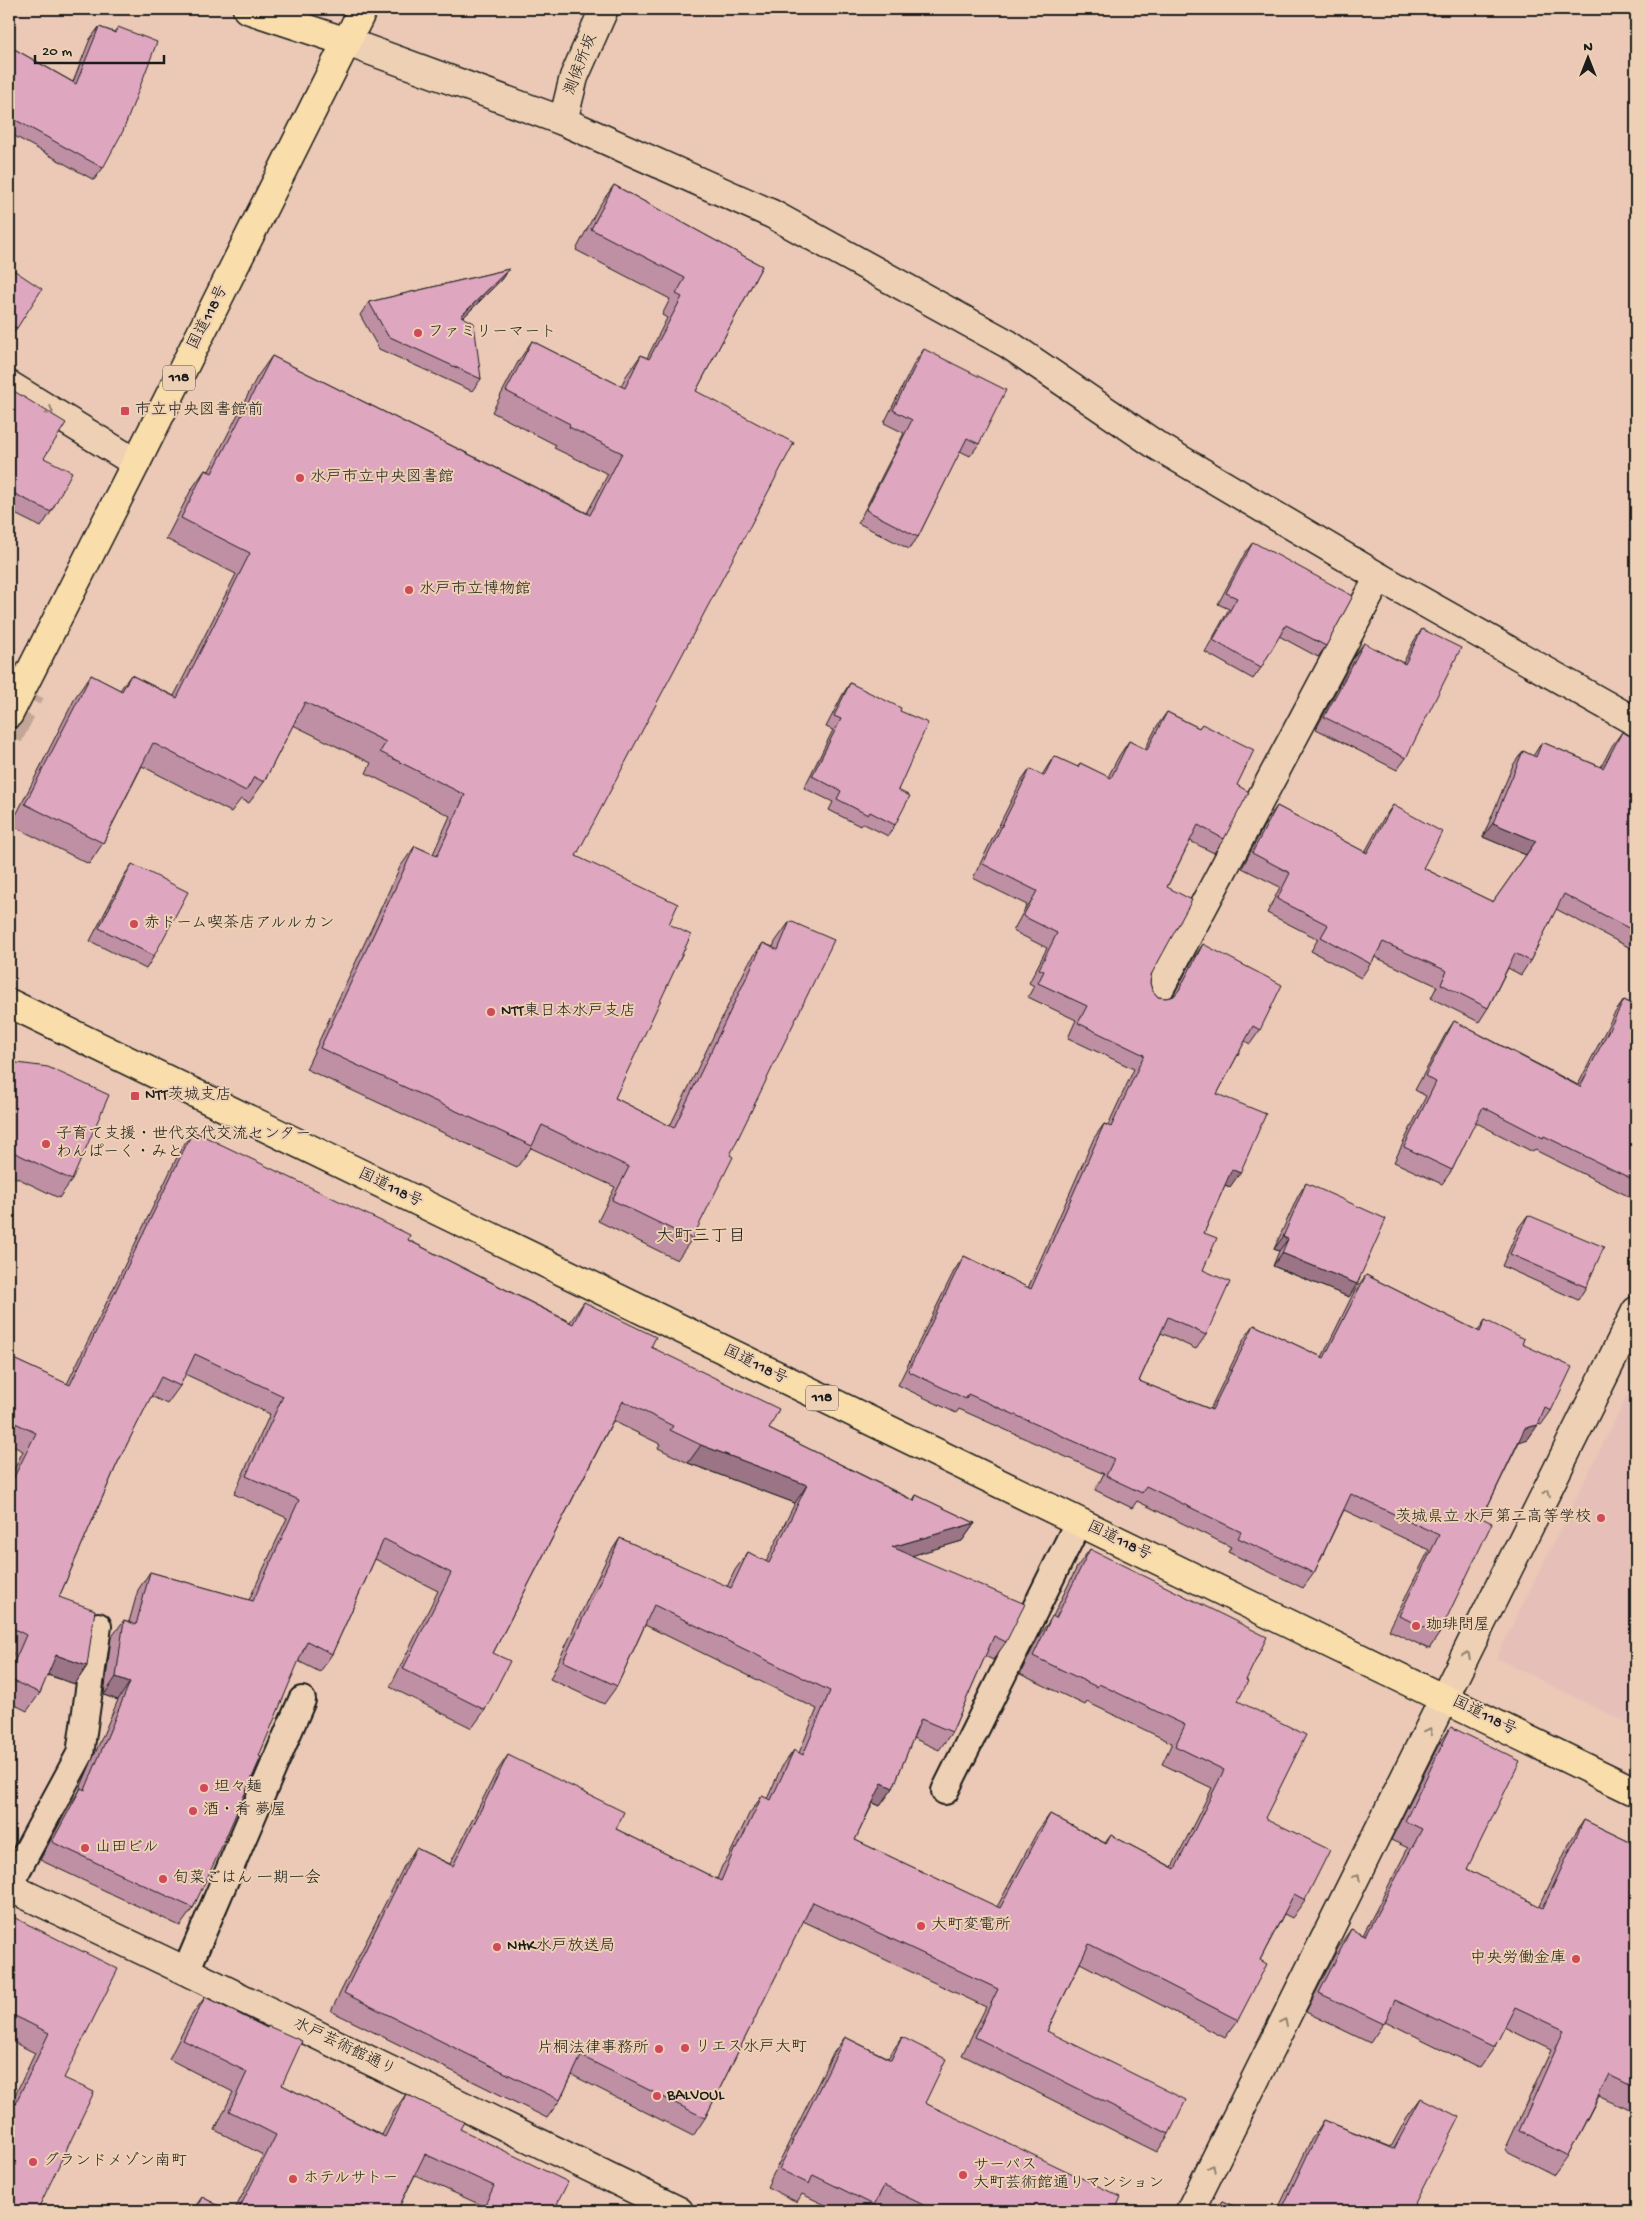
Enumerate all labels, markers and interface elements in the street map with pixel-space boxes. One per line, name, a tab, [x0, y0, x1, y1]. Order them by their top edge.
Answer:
street label: 測候所坂	[561, 31, 602, 98]
scale bar	[35, 32, 164, 64]
north arrow	[1562, 32, 1612, 82]
text: N	[1583, 39, 1593, 56]
text: 20 m	[42, 43, 72, 61]
street label: 国道118号	[184, 282, 233, 353]
place label: ファミリーマート	[428, 324, 556, 343]
marker: ファミリーマート	[412, 327, 424, 339]
road number: 118	[163, 366, 195, 390]
place label: 市立中央図書館前	[135, 400, 263, 421]
one-way arrow	[45, 404, 54, 414]
marker: 市立中央図書館前	[119, 405, 131, 417]
place label: 水戸市立中央図書館	[310, 467, 454, 488]
marker: 水戸市立中央図書館	[294, 472, 306, 484]
place label: 水戸市立博物館	[419, 579, 531, 600]
marker: 水戸市立博物館	[403, 584, 415, 596]
place label: 赤ドーム喫茶店アルルカン	[144, 914, 334, 934]
marker: 赤ドーム喫茶店アルルカン	[128, 918, 140, 930]
place label: NTT東日本水戸支店	[501, 1001, 636, 1022]
marker: NTT東日本水戸支店	[485, 1006, 497, 1018]
place label: NTT茨城支店	[145, 1085, 232, 1106]
marker: NTT茨城支店	[129, 1090, 141, 1102]
place label: 子育て支援・世代交代交流センター わんぱーく・みと	[56, 1124, 311, 1163]
marker: 子育て支援・世代交代交流センター わんぱーく・みと	[40, 1138, 52, 1150]
street label: 国道118号	[355, 1164, 426, 1213]
district label: 大町三丁目	[656, 1227, 746, 1248]
street label: 国道118号	[720, 1341, 791, 1390]
road number: 118	[806, 1386, 838, 1410]
one-way arrow	[1540, 1490, 1550, 1499]
place label: 茨城県立 水戸第二高等学校	[1395, 1507, 1591, 1528]
marker: 茨城県立 水戸第二高等学校	[1595, 1512, 1607, 1524]
street label: 国道118号	[1084, 1517, 1155, 1566]
place label: 珈琲問屋	[1426, 1616, 1490, 1636]
marker: 珈琲問屋	[1410, 1620, 1422, 1632]
one-way arrow	[1461, 1651, 1471, 1660]
street label: 国道118号	[1449, 1692, 1520, 1741]
one-way arrow	[1423, 1727, 1434, 1736]
place label: 坦々麺	[214, 1778, 262, 1798]
marker: 坦々麺	[198, 1782, 210, 1794]
place label: 酒・肴 夢屋	[203, 1801, 287, 1821]
marker: 酒・肴 夢屋	[187, 1805, 199, 1817]
place label: 山田ビル	[95, 1839, 159, 1858]
marker: 山田ビル	[79, 1842, 91, 1854]
place label: 旬菜ごはん 一期一会	[173, 1868, 321, 1889]
marker: 旬菜ごはん 一期一会	[157, 1873, 169, 1885]
one-way arrow	[1351, 1873, 1361, 1882]
place label: 大町変電所	[931, 1916, 1011, 1936]
marker: 大町変電所	[915, 1920, 927, 1932]
place label: NHK水戸放送局	[507, 1937, 615, 1957]
marker: NHK水戸放送局	[491, 1941, 503, 1953]
place label: 中央労働金庫	[1470, 1948, 1566, 1969]
marker: 中央労働金庫	[1570, 1953, 1582, 1965]
street label: 水戸芸術館通り	[289, 2014, 399, 2081]
one-way arrow	[1278, 2018, 1289, 2027]
place label: 片桐法律事務所	[537, 2038, 649, 2059]
place label: リエス水戸大町	[695, 2038, 807, 2058]
marker: リエス水戸大町	[679, 2042, 691, 2054]
marker: 片桐法律事務所	[653, 2043, 665, 2055]
place label: BALVOUL	[666, 2087, 725, 2106]
marker: BALVOUL	[651, 2090, 663, 2102]
place label: グランドメゾン南町	[43, 2151, 187, 2172]
marker: グランドメゾン南町	[27, 2156, 39, 2168]
place label: サーパス 大町芸術館通りマンション	[973, 2157, 1164, 2194]
one-way arrow	[1206, 2164, 1216, 2173]
marker: サーパス 大町芸術館通りマンション	[957, 2169, 969, 2181]
place label: ホテルサトー	[303, 2170, 398, 2189]
marker: ホテルサトー	[287, 2173, 299, 2185]

